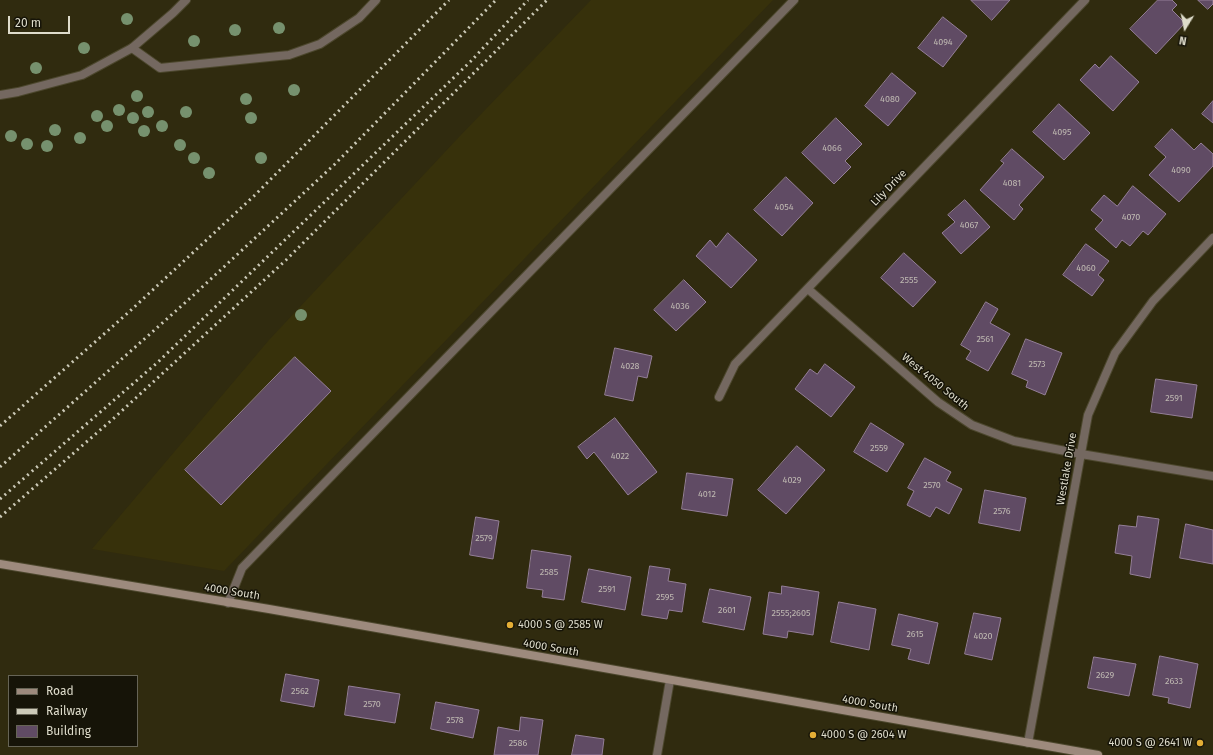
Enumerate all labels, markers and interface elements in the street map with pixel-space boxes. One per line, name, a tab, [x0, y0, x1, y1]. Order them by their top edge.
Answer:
scale bar	[10, 8, 72, 34]
north arrow	[1165, 8, 1205, 48]
text: 20 m	[15, 16, 41, 30]
text: N	[1178, 33, 1188, 47]
house number: 4094	[933, 37, 953, 47]
house number: 4080	[880, 94, 900, 104]
house number: 4095	[1053, 127, 1071, 137]
house number: 4066	[822, 143, 842, 153]
house number: 4090	[1171, 165, 1191, 175]
street label: Lily Drive	[868, 167, 910, 209]
house number: 4081	[1003, 178, 1021, 188]
house number: 4054	[774, 202, 794, 212]
house number: 4070	[1122, 212, 1140, 222]
house number: 4067	[960, 220, 978, 230]
house number: 4060	[1076, 263, 1096, 273]
house number: 2555	[900, 275, 918, 285]
house number: 4036	[670, 301, 690, 311]
house number: 2561	[976, 334, 994, 344]
street label: West 4050 South	[899, 351, 971, 413]
house number: 2573	[1028, 359, 1046, 369]
house number: 4028	[620, 361, 640, 371]
house number: 2591	[1165, 393, 1183, 403]
street label: Westlake Drive	[1054, 432, 1080, 506]
house number: 2559	[870, 443, 888, 453]
house number: 4022	[611, 451, 629, 461]
house number: 4029	[783, 475, 801, 485]
house number: 2570	[923, 480, 941, 490]
house number: 4012	[698, 489, 716, 499]
house number: 2576	[993, 506, 1011, 516]
house number: 2579	[475, 533, 493, 543]
house number: 2585	[540, 567, 558, 577]
street label: 4000 South	[203, 581, 261, 603]
house number: 2591	[598, 584, 616, 594]
house number: 2595	[656, 592, 674, 602]
house number: 2601	[718, 605, 736, 615]
house number: 2555;2605	[772, 608, 810, 618]
place label: 4000 S @ 2585 W	[518, 618, 603, 632]
marker: 4000 S @ 2585 W	[505, 620, 515, 630]
house number: 2615	[906, 629, 924, 639]
house number: 4020	[973, 631, 993, 641]
street label: 4000 South	[522, 637, 580, 659]
house number: 2629	[1096, 670, 1114, 680]
legend	[8, 675, 138, 747]
house number: 2633	[1165, 676, 1183, 686]
text: Road	[46, 684, 74, 698]
house number: 2562	[291, 686, 309, 696]
street label: 4000 South	[841, 693, 899, 715]
house number: 2570	[363, 699, 381, 709]
text: Railway	[46, 704, 87, 718]
house number: 2578	[446, 715, 464, 725]
text: Building	[46, 724, 91, 738]
place label: 4000 S @ 2604 W	[821, 728, 907, 742]
marker: 4000 S @ 2604 W	[808, 730, 818, 740]
place label: 4000 S @ 2641 W	[1108, 736, 1192, 750]
house number: 2586	[509, 738, 527, 748]
marker: 4000 S @ 2641 W	[1195, 738, 1205, 748]

